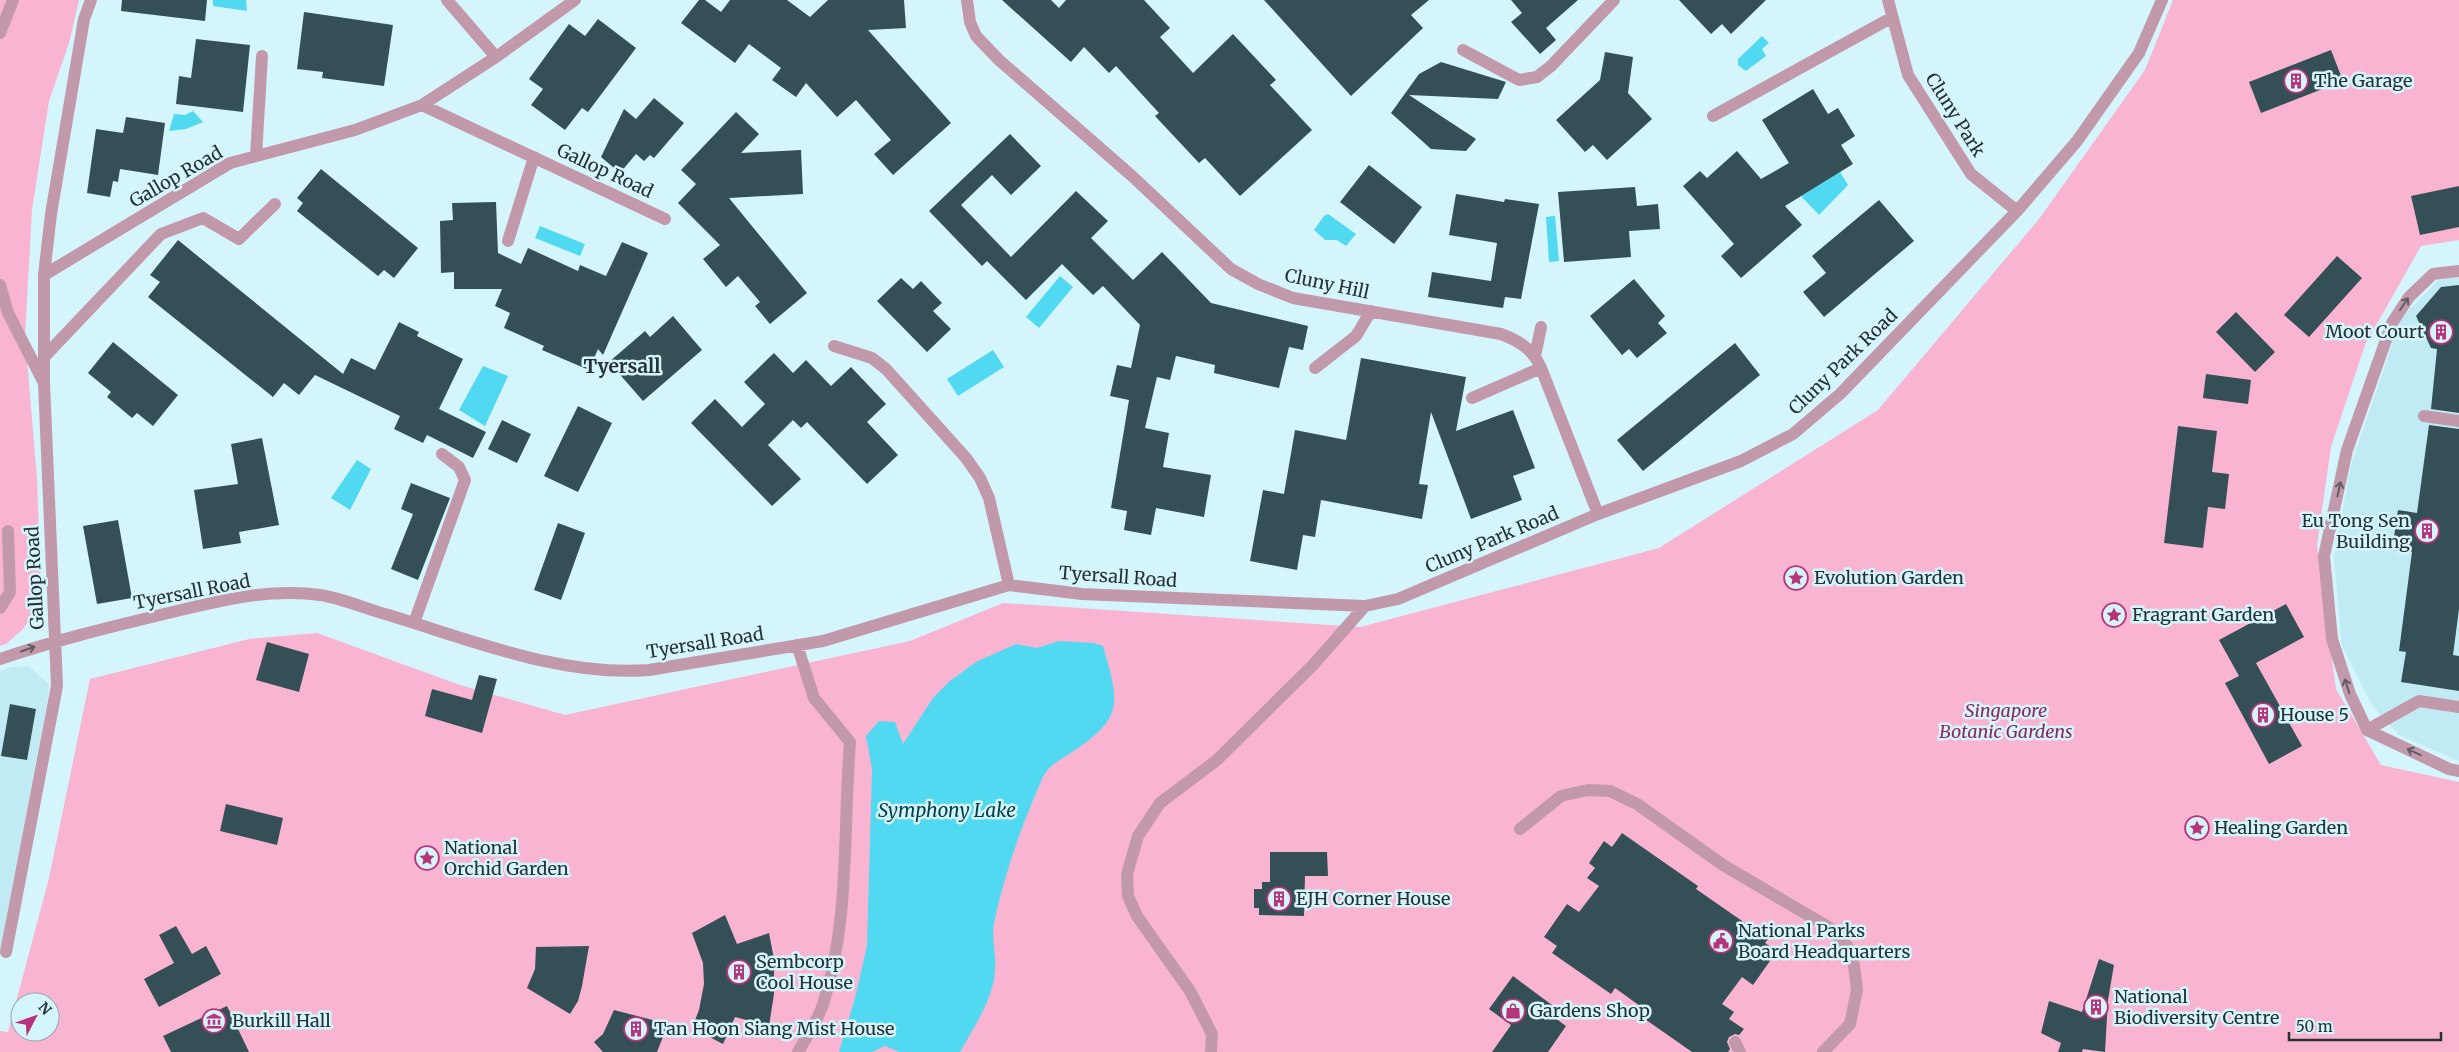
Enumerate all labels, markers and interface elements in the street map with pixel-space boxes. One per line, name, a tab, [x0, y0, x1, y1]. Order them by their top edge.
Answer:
building icon: The Garage	[2283, 68, 2309, 94]
street label: Cluny Park	[1921, 69, 1991, 161]
place label: The Garage	[2314, 69, 2412, 92]
street label: Gallop Road	[553, 138, 657, 203]
street label: Gallop Road	[125, 141, 226, 212]
street label: Cluny Hill	[1283, 263, 1372, 304]
one-way arrow	[2399, 297, 2409, 311]
street label: Cluny Park Road	[1783, 304, 1902, 419]
building icon: Moot Court	[2428, 319, 2454, 345]
place label: Moot Court	[2325, 320, 2424, 343]
district label: Tyersall	[584, 354, 660, 378]
one-way arrow	[2334, 481, 2344, 497]
street label: Cluny Park Road	[1422, 501, 1562, 578]
place label: Eu Tong Sen Building	[2302, 509, 2410, 553]
building icon: Eu Tong Sen Building	[2414, 518, 2440, 544]
street label: Gallop Road	[20, 526, 49, 630]
street label: Tyersall Road	[1058, 561, 1178, 592]
place icon: Evolution Garden	[1783, 565, 1809, 591]
place label: Evolution Garden	[1814, 566, 1964, 589]
street label: Tyersall Road	[132, 569, 252, 614]
place icon: Fragrant Garden	[2101, 602, 2127, 628]
place label: Fragrant Garden	[2132, 603, 2274, 626]
street label: Tyersall Road	[645, 622, 765, 663]
one-way arrow	[20, 644, 35, 653]
one-way arrow	[2342, 678, 2352, 694]
park label: Singapore Botanic Gardens	[1939, 699, 2073, 743]
building icon: House 5	[2250, 702, 2276, 728]
place label: House 5	[2280, 703, 2349, 726]
one-way arrow	[2407, 747, 2422, 757]
water label: Symphony Lake	[878, 798, 1016, 822]
place icon: Healing Garden	[2184, 815, 2210, 841]
place label: Healing Garden	[2214, 816, 2348, 839]
place label: National Orchid Garden	[444, 836, 569, 880]
place icon: National Orchid Garden	[414, 845, 440, 871]
building icon: EJH Corner House	[1266, 886, 1292, 912]
place label: EJH Corner House	[1296, 887, 1450, 910]
place label: National Parks Board Headquarters	[1738, 919, 1910, 963]
public building icon: National Parks Board Headquarters	[1708, 928, 1734, 954]
place label: Sembcorp Cool House	[756, 950, 853, 994]
building icon: Sembcorp Cool House	[726, 959, 752, 985]
place label: National Biodiversity Centre	[2114, 985, 2279, 1029]
north arrow	[10, 992, 60, 1042]
building icon: National Biodiversity Centre	[2083, 994, 2109, 1020]
text: N	[34, 998, 55, 1019]
shop icon: Gardens Shop	[1500, 998, 1526, 1024]
place label: Gardens Shop	[1530, 999, 1650, 1022]
museum icon: Burkill Hall	[201, 1008, 227, 1034]
place label: Burkill Hall	[232, 1009, 331, 1032]
scale bar	[2289, 1010, 2442, 1042]
building icon: Tan Hoon Siang Mist House	[623, 1016, 649, 1042]
place label: Tan Hoon Siang Mist House	[654, 1017, 895, 1040]
text: 50 m	[2296, 1017, 2333, 1036]

